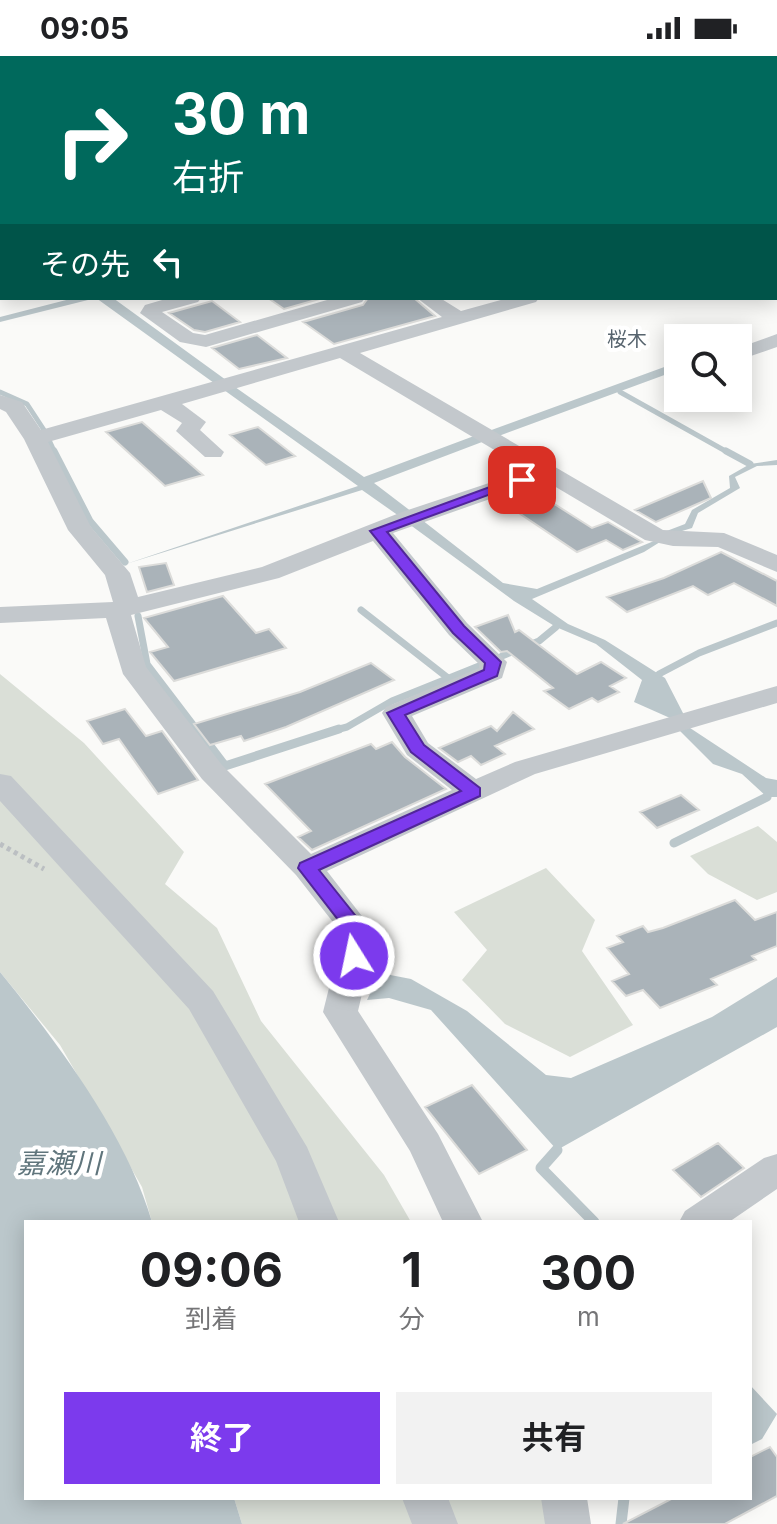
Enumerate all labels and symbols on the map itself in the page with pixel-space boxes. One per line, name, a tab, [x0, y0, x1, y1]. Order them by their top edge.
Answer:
district label: 桜木	[607, 327, 647, 351]
pin	[488, 446, 556, 514]
position arrow	[312, 914, 396, 998]
water label: 嘉瀬川	[17, 1146, 104, 1180]

